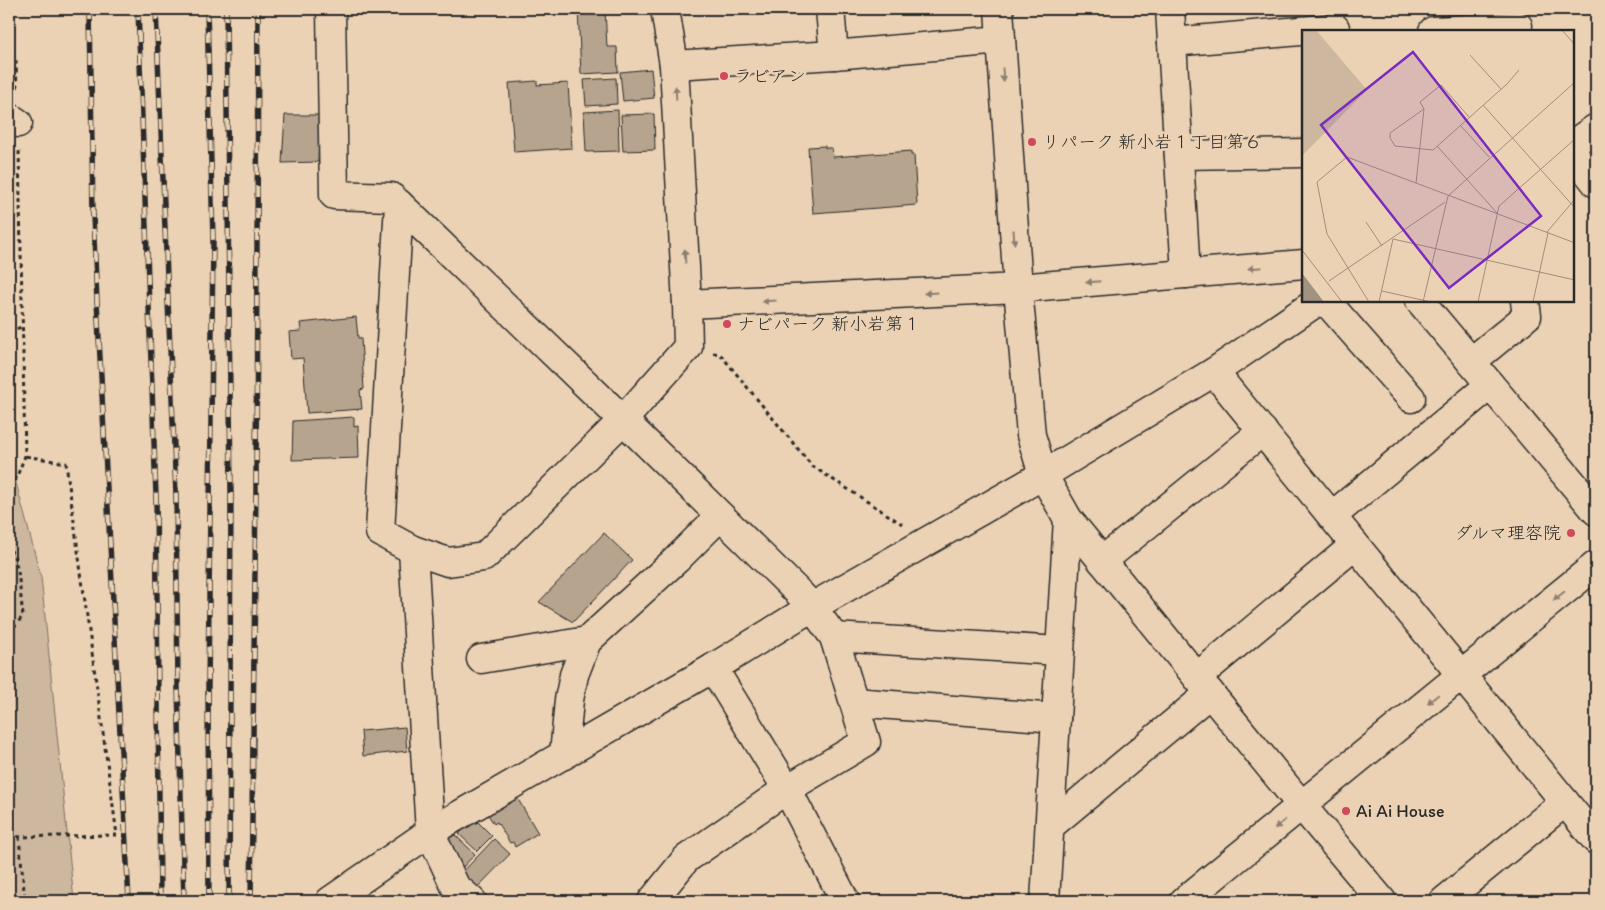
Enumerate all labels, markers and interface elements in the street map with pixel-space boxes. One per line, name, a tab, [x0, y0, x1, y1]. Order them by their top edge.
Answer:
inset map	[1302, 30, 1575, 302]
place label: ラビアン	[734, 65, 806, 87]
one-way arrow	[1000, 67, 1008, 83]
marker: ラビアン	[718, 70, 730, 82]
one-way arrow	[672, 85, 680, 101]
place label: リパーク 新小岩１丁目第６	[1042, 131, 1262, 153]
marker: リパーク 新小岩１丁目第６	[1026, 136, 1038, 148]
one-way arrow	[1011, 229, 1019, 245]
one-way arrow	[680, 247, 688, 263]
one-way arrow	[1247, 264, 1263, 272]
one-way arrow	[1085, 278, 1101, 286]
one-way arrow	[923, 289, 939, 297]
one-way arrow	[761, 297, 777, 305]
place label: ナビパーク 新小岩第１	[737, 313, 921, 335]
marker: ナビパーク 新小岩第１	[721, 318, 733, 330]
place label: ダルマ理容院	[1454, 522, 1561, 544]
marker: ダルマ理容院	[1565, 527, 1577, 539]
one-way arrow	[1552, 591, 1565, 602]
one-way arrow	[1427, 694, 1440, 705]
place label: Ai Ai House	[1356, 800, 1444, 822]
marker: Ai Ai House	[1340, 805, 1352, 817]
one-way arrow	[1273, 818, 1286, 829]

